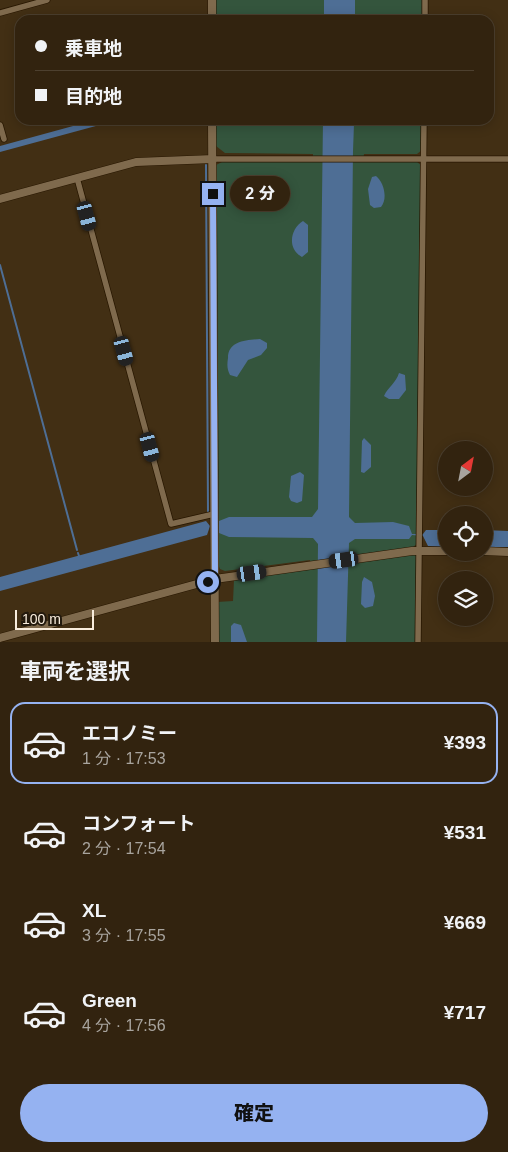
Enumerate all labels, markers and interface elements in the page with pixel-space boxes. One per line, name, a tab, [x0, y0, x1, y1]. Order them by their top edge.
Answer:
text: 乗車地	[65, 38, 122, 59]
text: 目的地	[65, 86, 122, 107]
callout: 2 分	[230, 176, 290, 212]
route end	[202, 183, 224, 205]
text: 2 分	[245, 185, 275, 202]
car	[75, 200, 98, 232]
car	[112, 335, 135, 367]
car	[138, 431, 161, 463]
north arrow	[438, 441, 492, 496]
map controls	[438, 441, 493, 626]
button: locate	[438, 506, 493, 561]
car	[328, 550, 359, 570]
car	[236, 563, 267, 583]
route start	[197, 571, 219, 593]
button: layers	[438, 571, 493, 626]
scale bar	[15, 607, 94, 630]
text: 100 m	[22, 611, 61, 627]
text: 車両を選択	[20, 659, 130, 684]
icon: car	[22, 721, 67, 766]
text: エコノミー	[82, 723, 177, 744]
text: ¥393	[444, 732, 486, 753]
text: 1 分 · 17:53	[82, 750, 166, 767]
icon: car	[22, 811, 67, 856]
text: コンフォート	[82, 813, 195, 834]
text: ¥531	[444, 822, 486, 843]
text: 2 分 · 17:54	[82, 840, 166, 857]
text: XL	[82, 900, 106, 921]
icon: car	[22, 901, 67, 946]
text: ¥669	[444, 912, 486, 933]
text: 3 分 · 17:55	[82, 927, 166, 944]
text: Green	[82, 990, 137, 1011]
icon: car	[22, 991, 67, 1036]
text: ¥717	[444, 1002, 486, 1023]
text: 4 分 · 17:56	[82, 1017, 166, 1034]
button: 確定	[20, 1084, 488, 1142]

